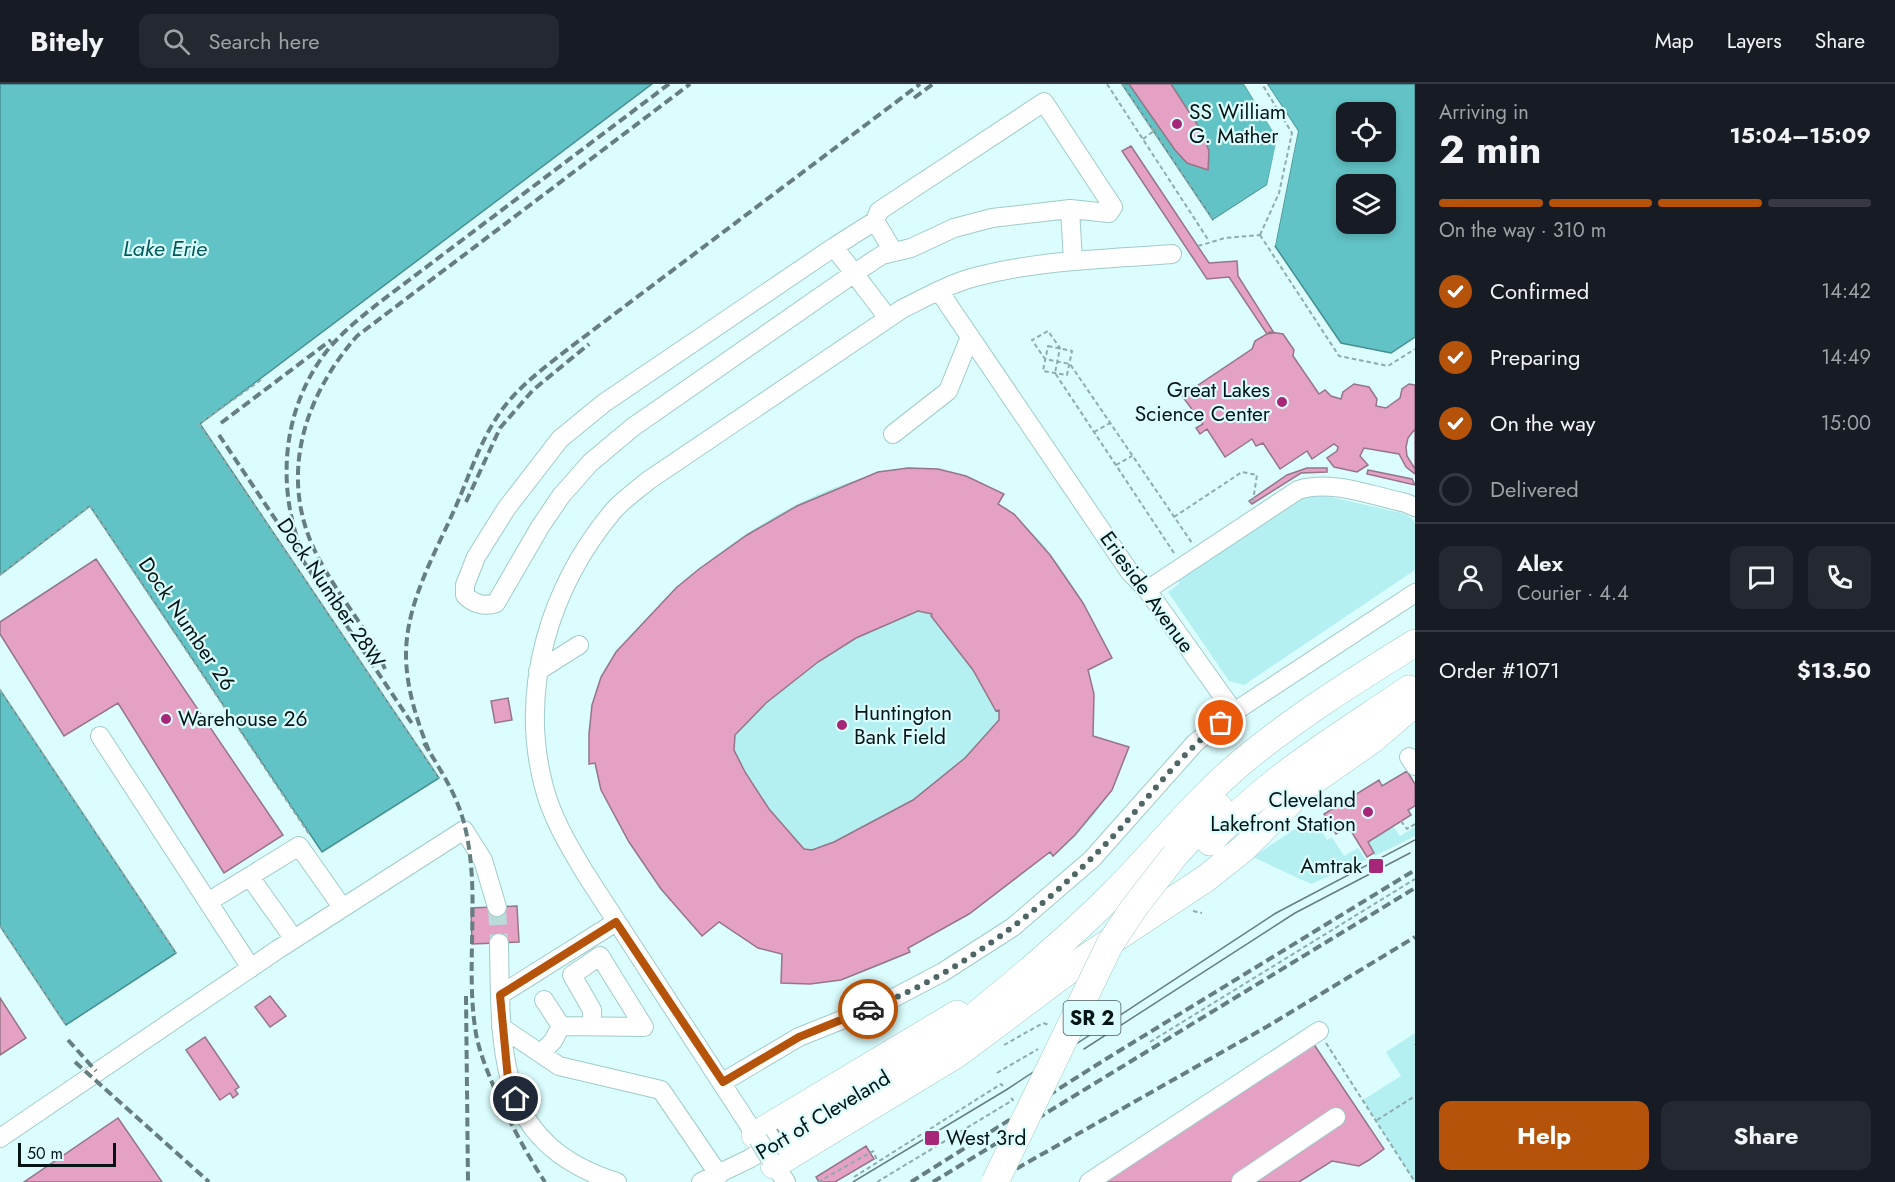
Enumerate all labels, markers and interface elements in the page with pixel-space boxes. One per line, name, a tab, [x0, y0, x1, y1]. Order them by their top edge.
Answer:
search box	[139, 14, 559, 68]
text: Bitely	[30, 21, 103, 62]
icon: search	[160, 25, 193, 58]
text: Search here	[208, 25, 320, 57]
text: Map	[1655, 26, 1694, 56]
text: Layers	[1727, 26, 1782, 56]
text: Share	[1815, 26, 1865, 56]
place label: SS William G. Mather	[1189, 97, 1286, 151]
text: Arriving in	[1439, 98, 1529, 127]
map controls	[1336, 102, 1396, 234]
button: locate	[1336, 102, 1396, 162]
marker: SS William G. Mather	[1170, 117, 1184, 131]
text: 15:04–15:09	[1730, 119, 1871, 151]
text: 2 min	[1439, 121, 1541, 178]
button: layers	[1336, 174, 1396, 234]
text: On the way · 310 m	[1439, 216, 1606, 245]
water label: Lake Erie	[123, 232, 207, 264]
icon: check	[1439, 275, 1472, 308]
text: Confirmed	[1490, 275, 1589, 307]
text: 14:42	[1821, 277, 1871, 306]
icon: check	[1439, 341, 1472, 374]
text: Preparing	[1490, 341, 1581, 373]
text: 14:49	[1821, 343, 1871, 372]
place label: Great Lakes Science Center	[1135, 375, 1271, 429]
marker: Great Lakes Science Center	[1275, 395, 1289, 409]
icon: check	[1439, 407, 1472, 440]
text: On the way	[1490, 407, 1595, 439]
text: 15:00	[1821, 409, 1871, 438]
text: Delivered	[1490, 473, 1579, 505]
street label: Dock Number 28W	[270, 512, 393, 674]
street label: Erieside Avenue	[1093, 525, 1201, 659]
button: person	[1439, 546, 1502, 609]
button: chat	[1730, 546, 1793, 609]
button: phone	[1808, 546, 1871, 609]
text: Alex	[1517, 547, 1563, 579]
street label: Dock Number 26	[131, 551, 243, 697]
text: Courier · 4.4	[1517, 579, 1629, 608]
text: Order #1071	[1439, 654, 1560, 686]
text: $13.50	[1797, 654, 1871, 686]
pin	[1195, 697, 1246, 748]
place label: Huntington Bank Field	[854, 698, 952, 752]
place label: Warehouse 26	[178, 704, 308, 734]
icon: bag	[1204, 706, 1237, 739]
marker: Warehouse 26	[159, 712, 173, 726]
marker: Huntington Bank Field	[835, 718, 849, 732]
place label: Cleveland Lakefront Station	[1210, 785, 1356, 839]
marker: Cleveland Lakefront Station	[1361, 805, 1375, 819]
place label: Amtrak	[1300, 851, 1363, 881]
marker: Amtrak	[1367, 857, 1385, 875]
courier	[838, 979, 898, 1039]
icon: car	[852, 993, 885, 1026]
road number: SR 2	[1064, 1001, 1120, 1035]
street label: Port of Cleveland	[750, 1063, 896, 1167]
pin	[490, 1073, 541, 1124]
icon: home	[499, 1082, 532, 1115]
button: Help	[1439, 1101, 1649, 1170]
button: Share	[1661, 1101, 1871, 1170]
place label: West 3rd	[946, 1123, 1026, 1153]
marker: West 3rd	[923, 1129, 941, 1147]
scale bar	[18, 1140, 116, 1168]
text: 50 m	[27, 1142, 63, 1165]

